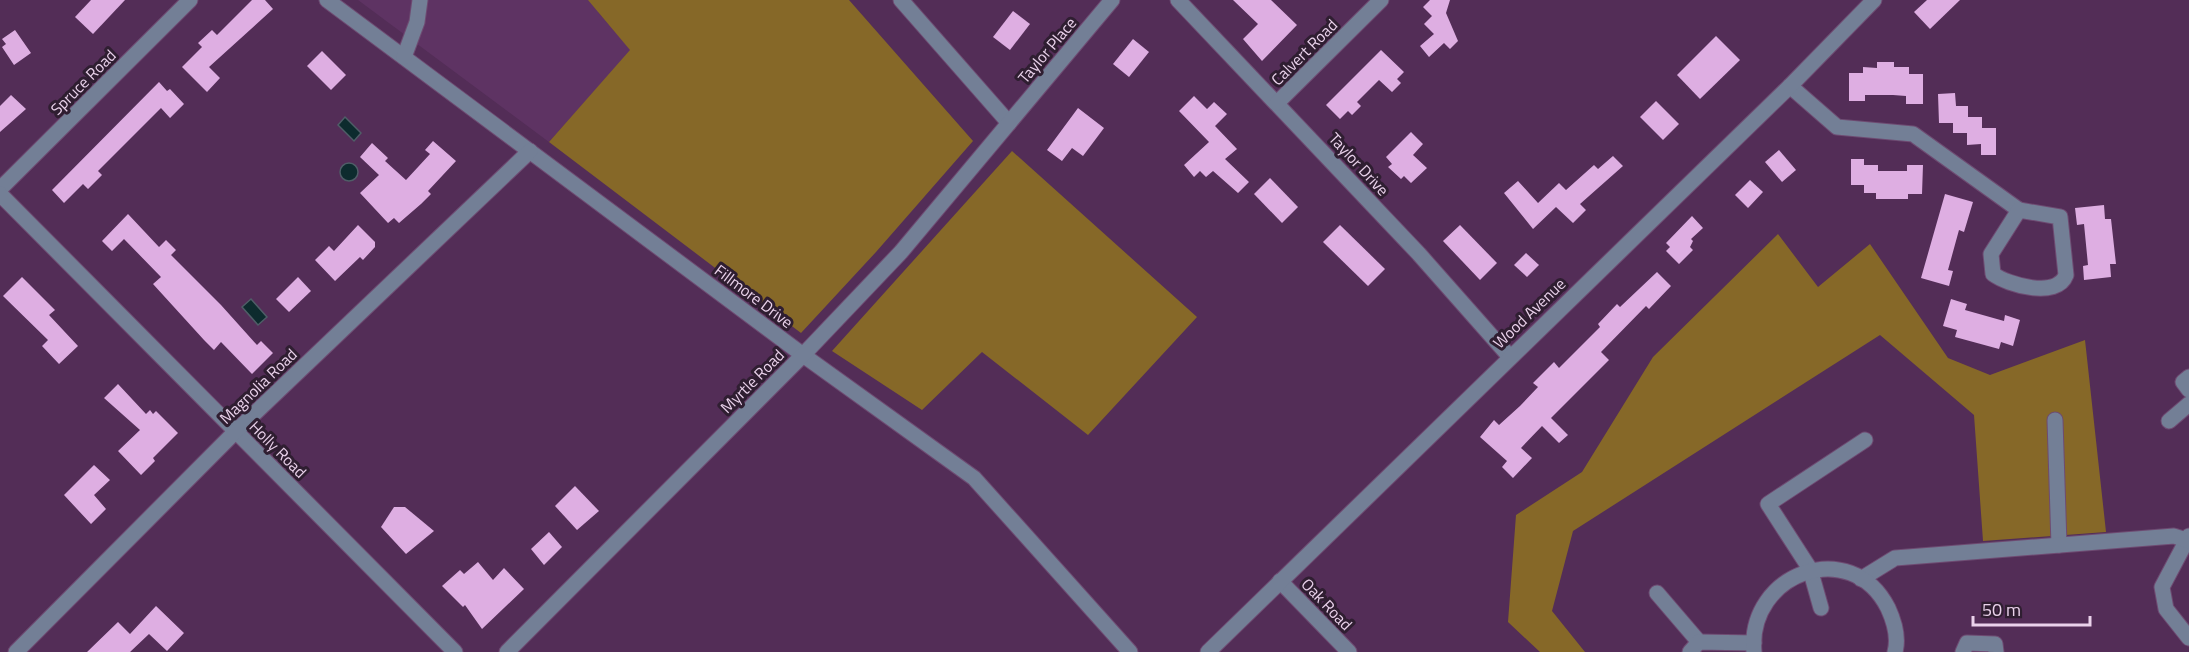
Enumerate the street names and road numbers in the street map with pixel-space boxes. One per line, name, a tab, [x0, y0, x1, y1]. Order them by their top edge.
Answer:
street label: Taylor Place	[1012, 12, 1082, 88]
street label: Calvert Road	[1265, 13, 1343, 91]
street label: Spruce Road	[45, 44, 121, 120]
street label: Taylor Drive	[1323, 127, 1395, 201]
street label: Fillmore Drive	[710, 258, 798, 334]
street label: Wood Avenue	[1487, 272, 1571, 354]
street label: Magnolia Road	[214, 343, 302, 429]
street label: Myrtle Road	[714, 343, 790, 419]
street label: Holly Road	[244, 415, 312, 483]
street label: Oak Road	[1296, 572, 1358, 636]

